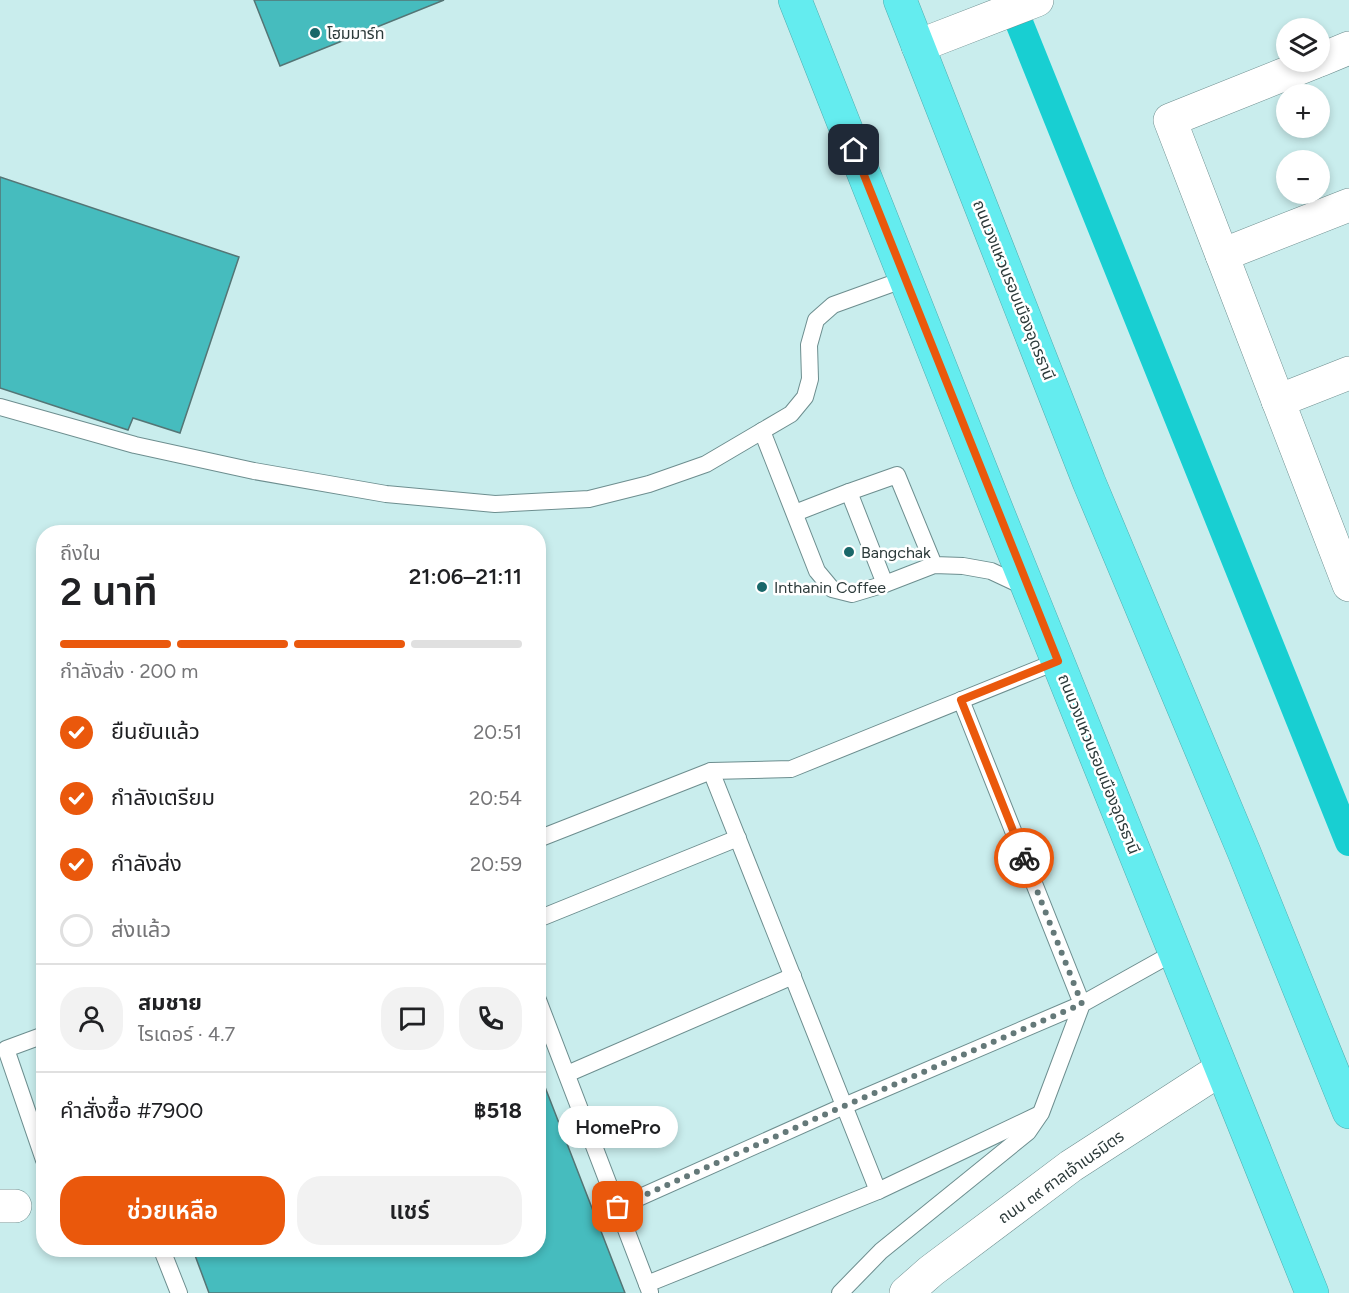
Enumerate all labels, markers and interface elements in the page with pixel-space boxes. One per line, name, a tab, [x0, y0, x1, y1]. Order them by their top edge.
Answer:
map controls	[1276, 18, 1330, 204]
button: layers	[1276, 18, 1330, 72]
place label: โฮมมาร์ท	[327, 24, 384, 43]
marker: โฮมมาร์ท	[308, 26, 322, 40]
button: +	[1276, 84, 1330, 138]
pin	[828, 124, 879, 175]
icon: home	[837, 133, 870, 166]
button: −	[1276, 150, 1330, 204]
street label: ถนนวงแหวนรอบเมืองอุดรธานี	[969, 197, 1059, 383]
text: ถึงใน	[60, 541, 101, 565]
place label: Bangchak	[861, 543, 931, 562]
marker: Bangchak	[842, 545, 856, 559]
text: 21:06–21:11	[409, 563, 522, 590]
text: 2 นาที	[60, 568, 158, 615]
place label: Inthanin Coffee	[774, 578, 886, 597]
marker: Inthanin Coffee	[755, 580, 769, 594]
text: กำลังส่ง · 200 m	[60, 659, 198, 683]
street label: ถนนวงแหวนรอบเมืองอุดรธานี	[1054, 671, 1144, 857]
icon: check	[60, 716, 93, 749]
text: ยืนยันแล้ว	[111, 718, 200, 745]
text: 20:51	[473, 720, 522, 744]
icon: check	[60, 782, 93, 815]
text: กำลังเตรียม	[111, 784, 215, 811]
text: 20:54	[469, 786, 522, 810]
courier	[994, 828, 1054, 888]
icon: bike	[1008, 842, 1041, 875]
icon: check	[60, 848, 93, 881]
text: กำลังส่ง	[111, 850, 182, 877]
text: 20:59	[470, 852, 522, 876]
text: ส่งแล้ว	[111, 916, 171, 943]
button: person	[60, 987, 123, 1050]
button: chat	[381, 987, 444, 1050]
button: phone	[459, 987, 522, 1050]
text: สมชาย	[138, 989, 202, 1016]
text: ไรเดอร์ · 4.7	[138, 1022, 235, 1046]
text: คำสั่งซื้อ #7900	[60, 1097, 203, 1124]
text: ฿518	[474, 1097, 522, 1124]
callout: HomePro	[558, 1105, 678, 1147]
text: HomePro	[575, 1115, 661, 1139]
street label: ถนน ๓๙ ศาลเจ้าเนรมิตร	[994, 1126, 1128, 1228]
button: ช่วยเหลือ	[60, 1176, 285, 1245]
button: แชร์	[297, 1176, 522, 1245]
pin	[592, 1181, 643, 1232]
icon: bag	[601, 1190, 634, 1223]

